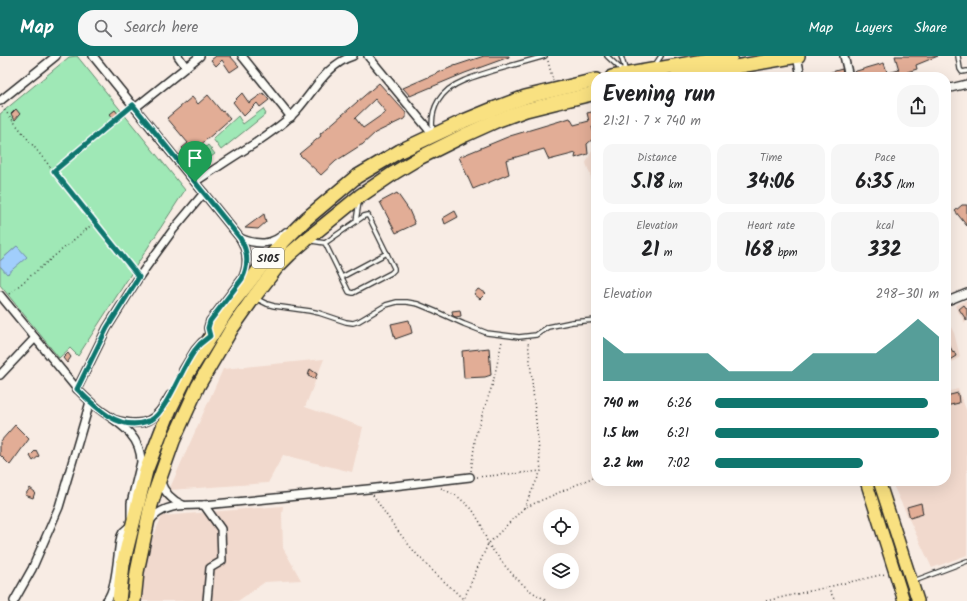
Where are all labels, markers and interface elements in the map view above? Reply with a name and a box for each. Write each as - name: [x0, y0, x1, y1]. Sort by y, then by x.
- search box: [78, 10, 358, 46]
- text: Map: [20, 13, 54, 43]
- text: Search here: [124, 16, 198, 40]
- icon: search: [92, 17, 114, 39]
- text: Map: [809, 17, 833, 39]
- text: Layers: [855, 17, 893, 39]
- text: Share: [915, 17, 947, 39]
- text: Evening run: [603, 78, 715, 113]
- button: share: [897, 85, 939, 127]
- text: 21:21 · 7 × 740 m: [603, 111, 701, 132]
- pin: [178, 141, 212, 182]
- icon: arrive: [184, 147, 206, 169]
- text: Distance: [637, 149, 677, 167]
- text: Time: [760, 149, 782, 167]
- text: Pace: [875, 149, 895, 167]
- text: 5.18: [631, 167, 664, 199]
- text: 34:06: [747, 167, 795, 199]
- text: 6:35: [855, 167, 892, 199]
- text: km: [664, 176, 683, 194]
- text: /km: [892, 176, 915, 194]
- text: Elevation: [636, 217, 678, 235]
- text: Heart rate: [747, 217, 795, 235]
- text: kcal: [876, 217, 894, 235]
- text: 21: [642, 235, 659, 267]
- text: 168: [745, 235, 773, 267]
- text: 332: [868, 235, 902, 267]
- text: m: [659, 244, 672, 262]
- text: bpm: [773, 244, 797, 262]
- road number: S105: [252, 248, 284, 268]
- text: Elevation: [603, 284, 652, 305]
- text: 298–301 m: [876, 284, 939, 305]
- text: 740 m: [603, 393, 639, 414]
- text: 6:26: [667, 393, 692, 414]
- text: 1.5 km: [603, 423, 639, 444]
- text: 6:21: [667, 423, 689, 444]
- text: 2.2 km: [603, 453, 643, 474]
- text: 7:02: [667, 453, 690, 474]
- map controls: [543, 509, 579, 589]
- button: locate: [543, 509, 579, 545]
- button: layers: [543, 553, 579, 589]

